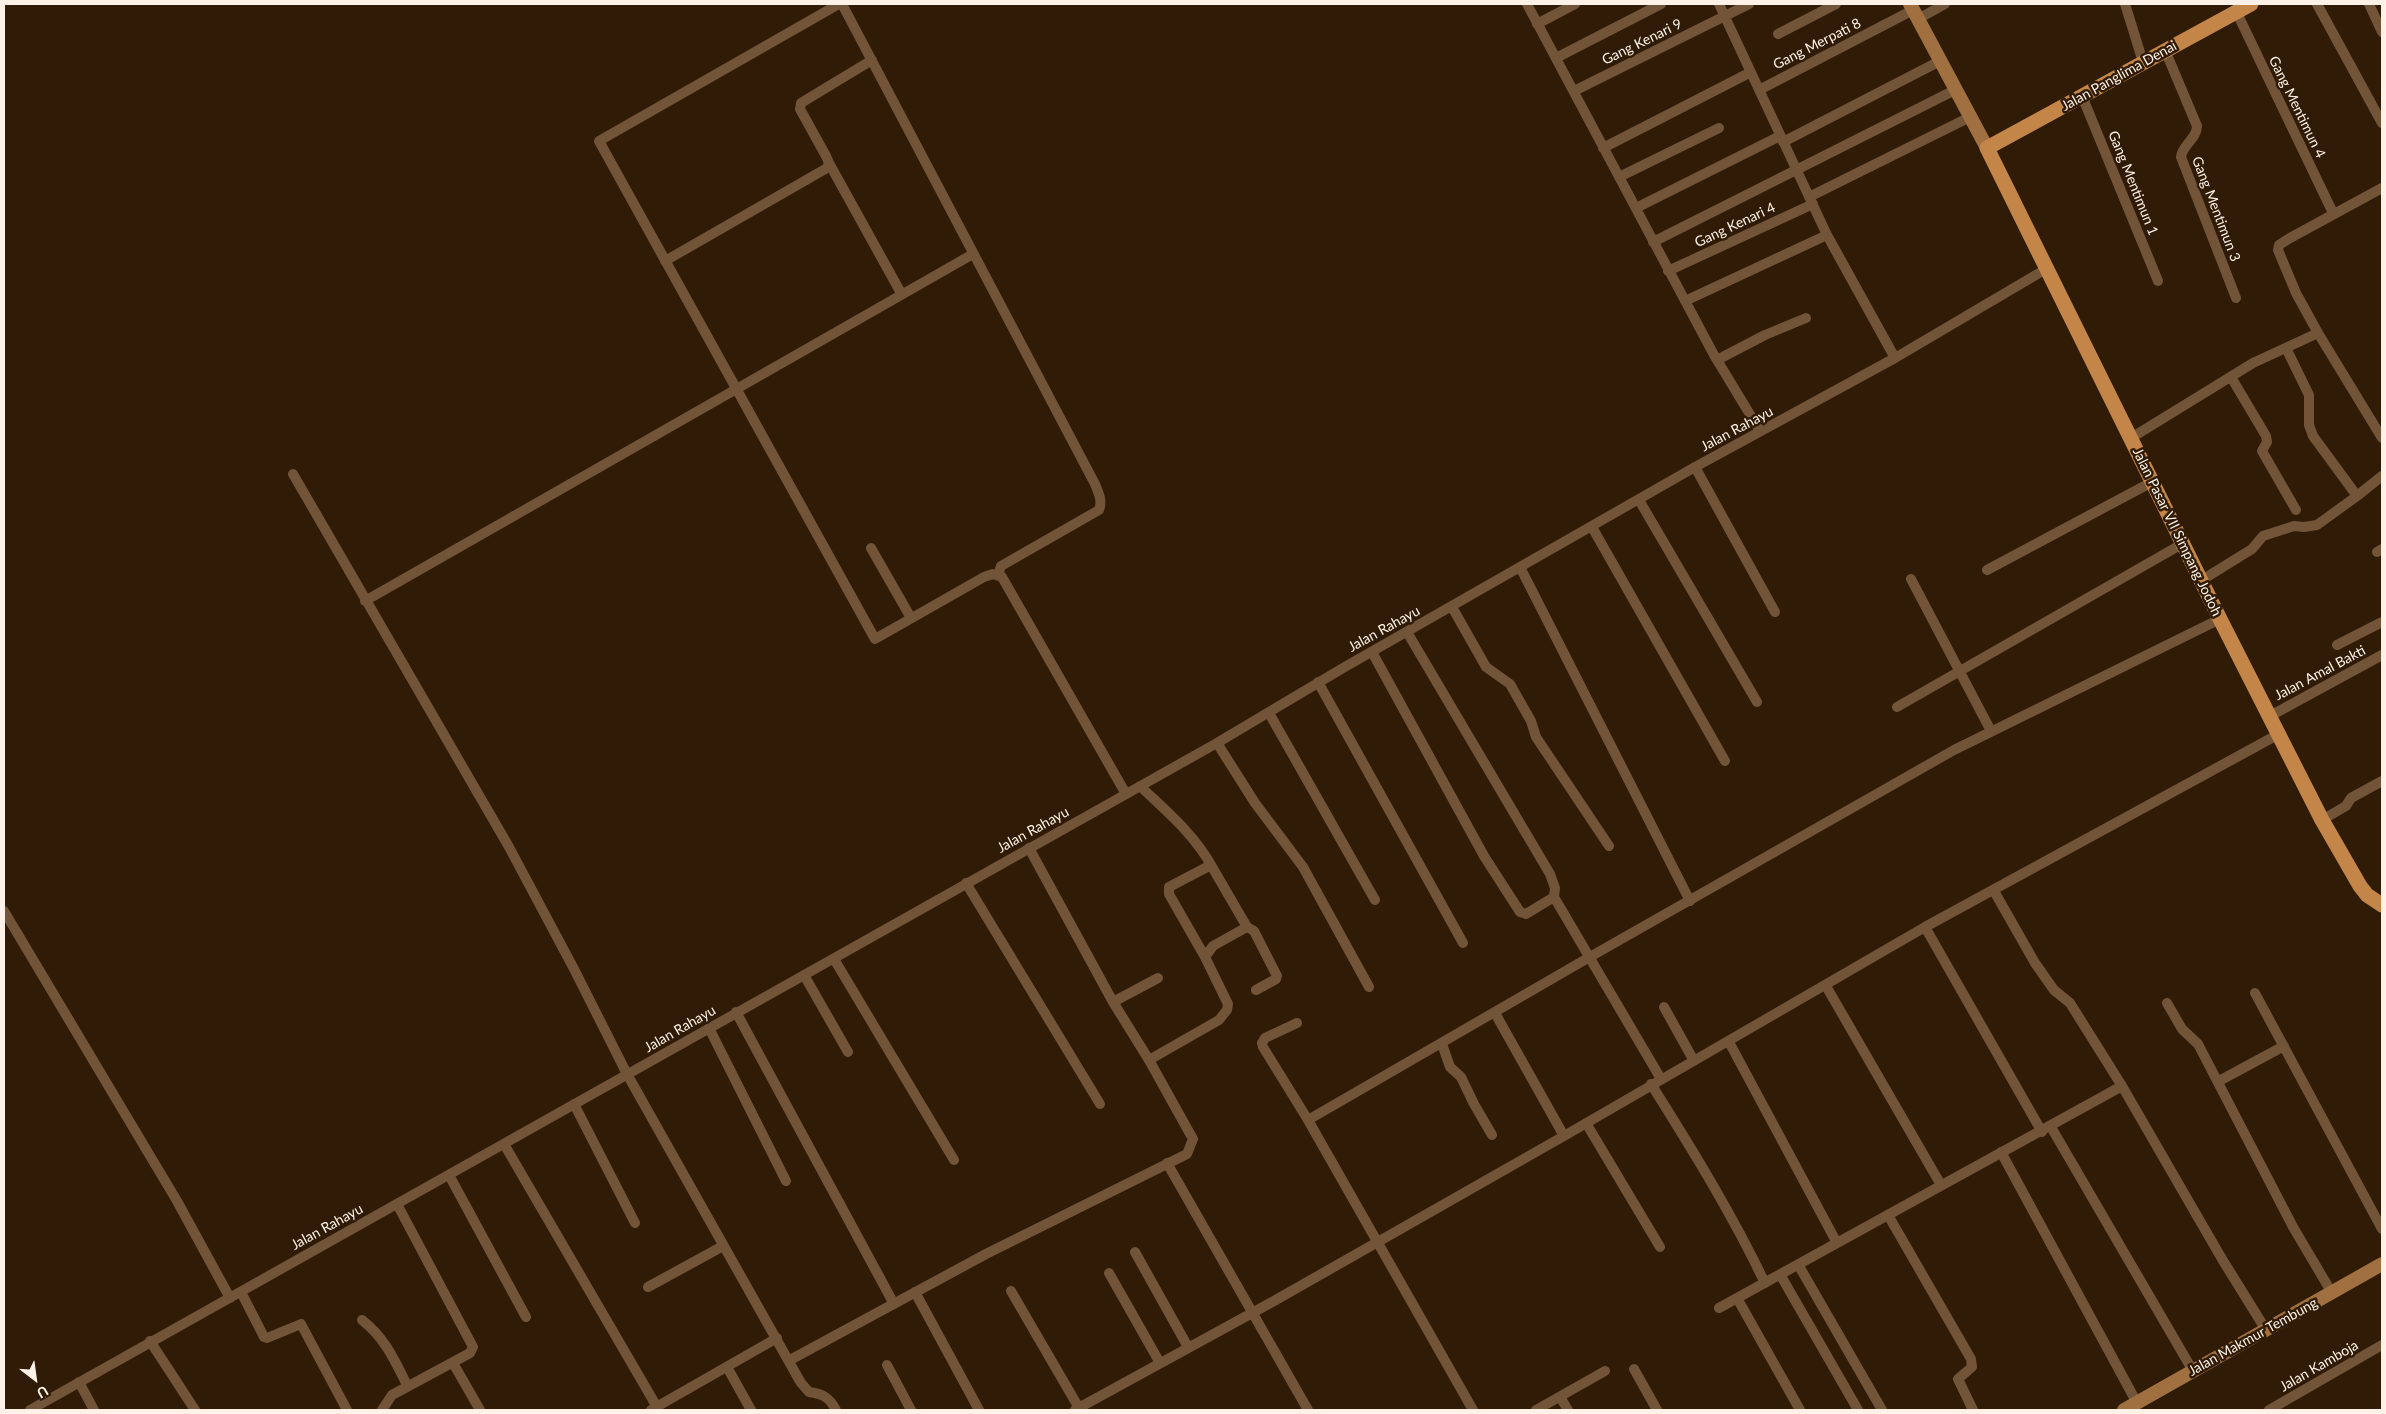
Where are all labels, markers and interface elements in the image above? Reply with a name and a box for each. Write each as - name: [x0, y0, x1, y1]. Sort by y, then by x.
- street label: Gang Kenari 9: [1599, 15, 1685, 69]
- street label: Gang Merpati 8: [1770, 15, 1864, 73]
- street label: Jalan Panglima Denai: [2058, 37, 2180, 115]
- street label: Gang Mentimun 4: [2265, 53, 2329, 161]
- street label: Gang Mentimun 1: [2104, 128, 2162, 238]
- street label: Gang Mentimun 3: [2188, 154, 2244, 264]
- street label: Gang Kenari 4: [1692, 199, 1778, 251]
- street label: Jalan Rahayu: [1698, 403, 1776, 455]
- street label: Jalan Pasar VII Simpang Jodoh: [2129, 445, 2225, 619]
- street label: Jalan Rahayu: [1345, 602, 1423, 656]
- street label: Jalan Amal Bakti: [2272, 642, 2368, 704]
- street label: Jalan Rahayu: [994, 803, 1072, 857]
- street label: Jalan Rahayu: [641, 1002, 719, 1056]
- street label: Jalan Rahayu: [288, 1200, 366, 1254]
- street label: Jalan Makmur Tembung: [2185, 1294, 2321, 1380]
- street label: Jalan Kamboja: [2277, 1337, 2361, 1395]
- north arrow: [10, 1354, 60, 1404]
- text: U: [34, 1382, 52, 1402]

